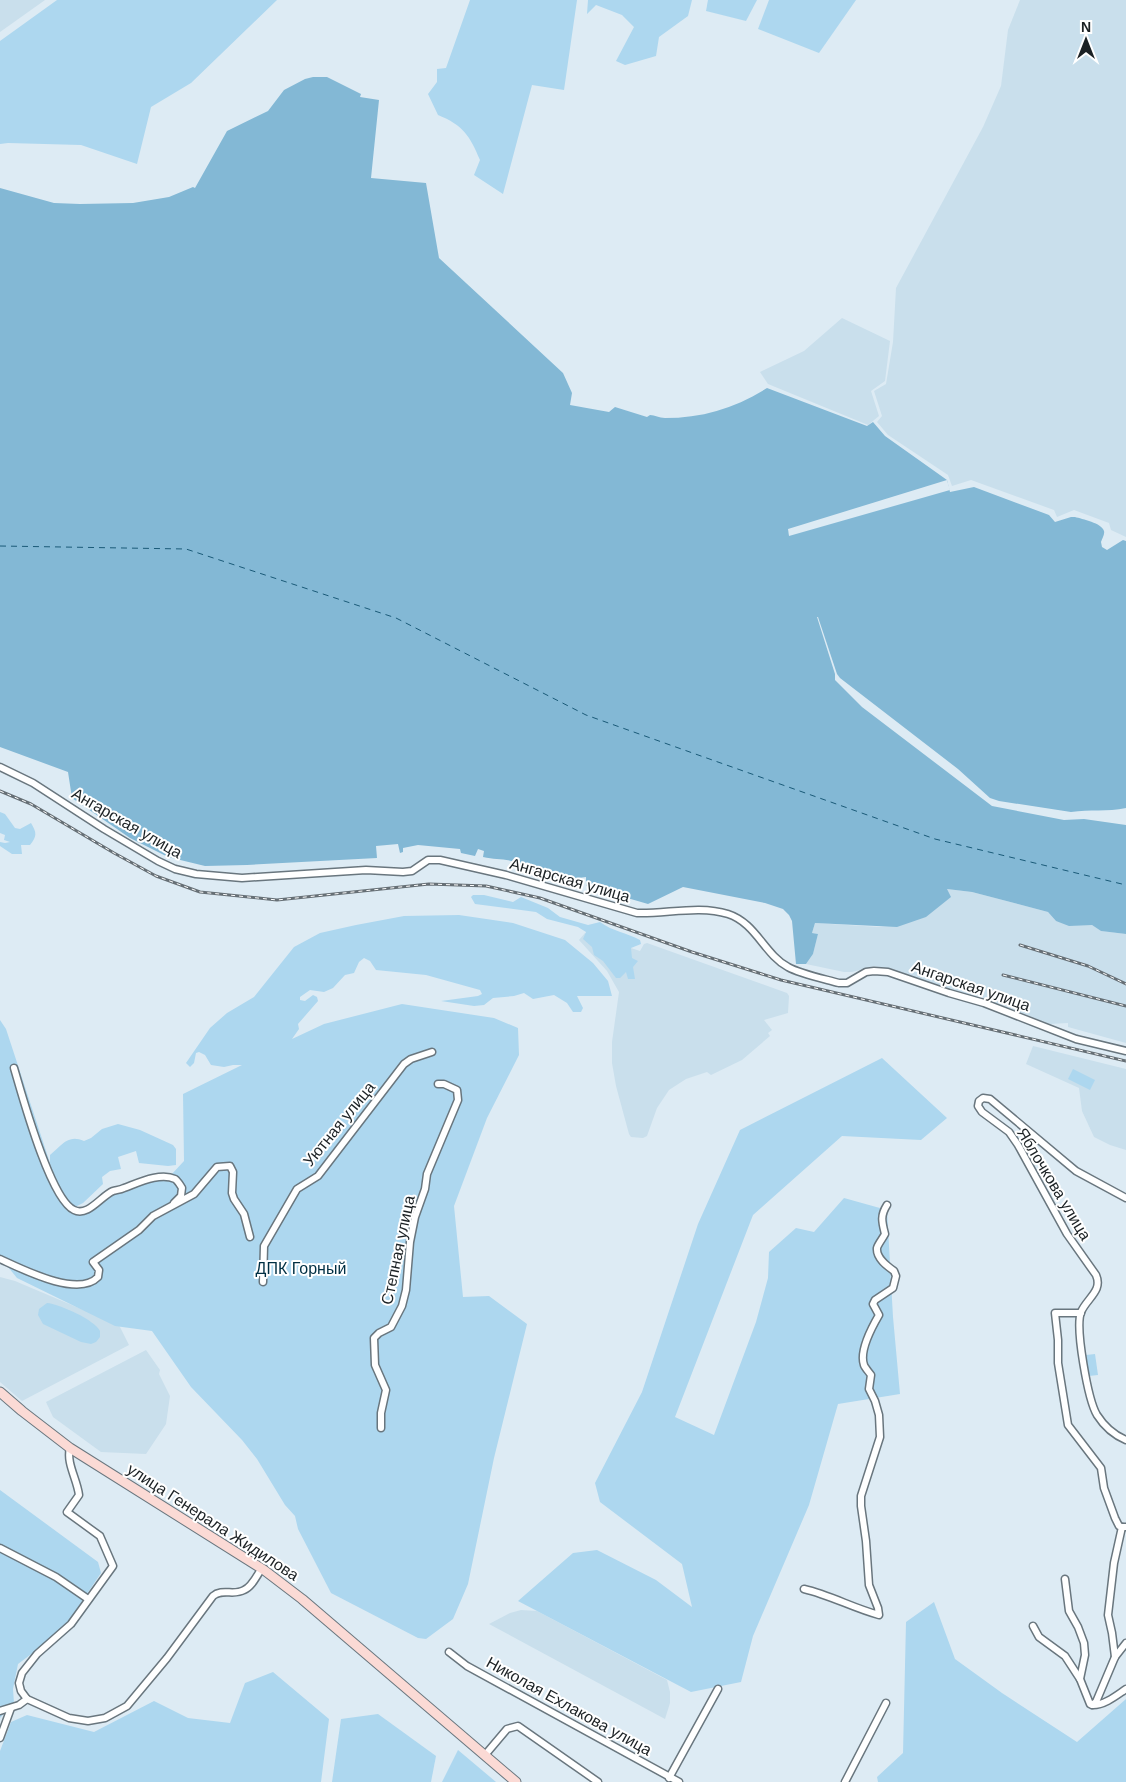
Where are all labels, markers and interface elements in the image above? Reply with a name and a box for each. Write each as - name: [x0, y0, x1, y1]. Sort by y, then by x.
- north arrow: [1061, 15, 1111, 65]
- text: N: [1081, 19, 1091, 35]
- street label: Ангарская улица: [69, 785, 185, 861]
- street label: Ангарская улица: [508, 855, 632, 905]
- street label: Ангарская улица: [910, 958, 1033, 1014]
- street label: Уютная улица: [300, 1078, 378, 1169]
- street label: Яблочкова улица: [1014, 1125, 1094, 1243]
- street label: Степная улица: [378, 1194, 418, 1306]
- park label: ДПК Горный: [256, 1260, 346, 1277]
- street label: улица Генерала Жидилова: [124, 1460, 302, 1584]
- street label: Николая Ехлакова улица: [483, 1653, 655, 1759]

